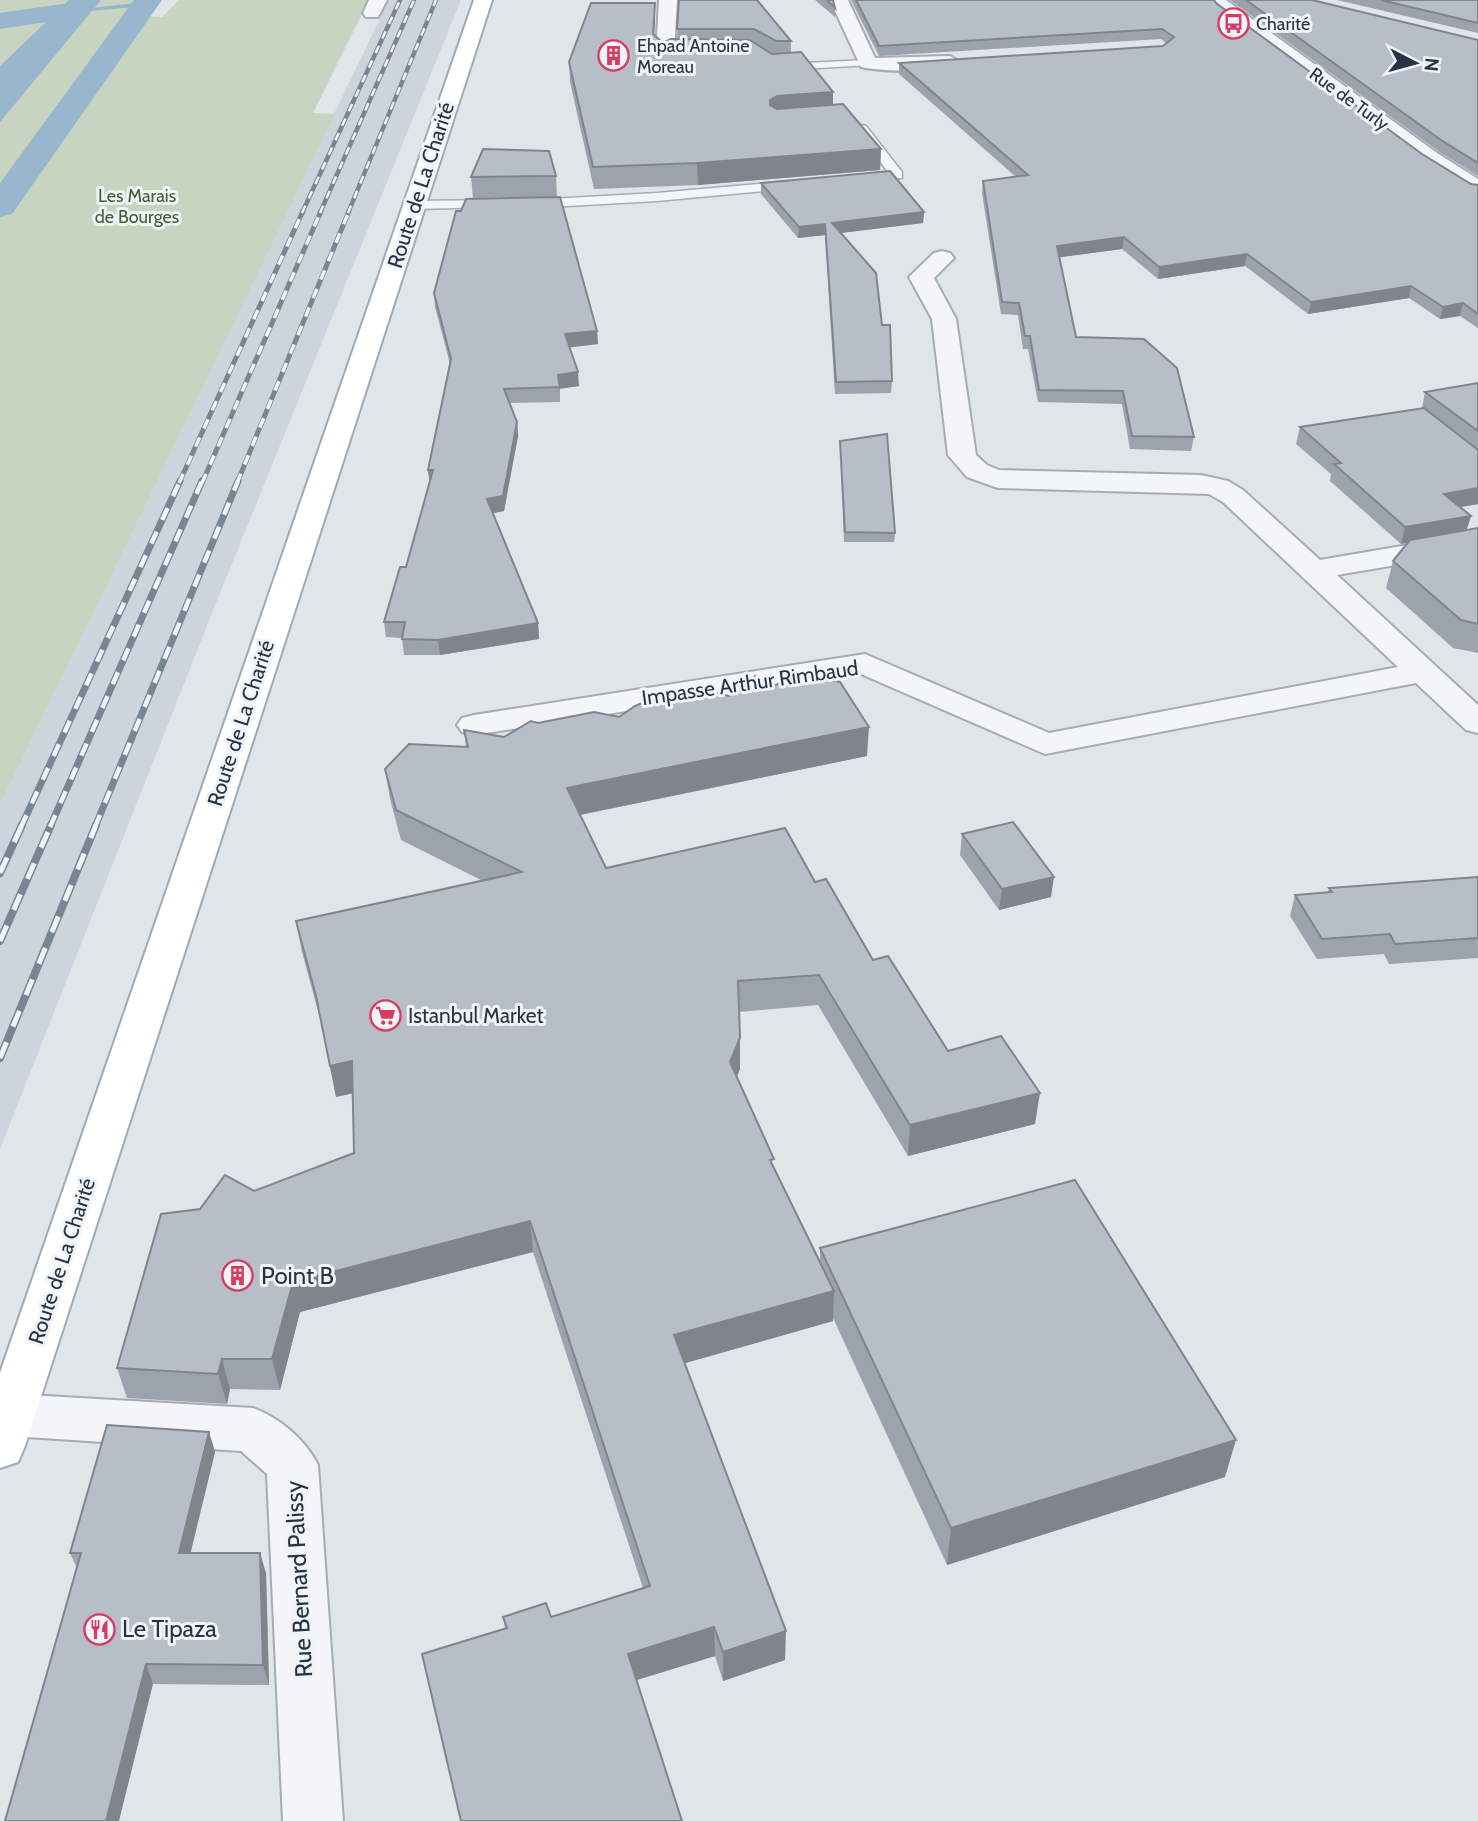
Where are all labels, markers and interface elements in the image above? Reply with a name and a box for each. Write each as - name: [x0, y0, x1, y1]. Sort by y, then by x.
- bus stop icon: Charité: [1216, 7, 1250, 41]
- place label: Charité: [1256, 13, 1310, 35]
- north arrow: [1380, 28, 1450, 98]
- place label: Ehpad Antoine Moreau: [637, 35, 749, 78]
- building icon: Ehpad Antoine Moreau: [597, 39, 631, 73]
- text: N: [1419, 57, 1444, 73]
- street label: Rue de Turly: [1305, 63, 1393, 135]
- street label: Route de La Charité: [382, 98, 459, 271]
- park label: Les Marais de Bourges: [95, 185, 179, 228]
- street label: Route de La Charité: [202, 636, 279, 809]
- street label: Impasse Arthur Rimbaud: [640, 655, 860, 710]
- supermarket icon: Istanbul Market: [368, 999, 402, 1033]
- place label: Istanbul Market: [408, 1003, 544, 1028]
- street label: Route de La Charité: [23, 1174, 100, 1347]
- building icon: Point B: [221, 1259, 255, 1293]
- place label: Point B: [261, 1261, 334, 1290]
- street label: Rue Bernard Palissy: [279, 1480, 318, 1678]
- restaurant icon: Le Tipaza: [82, 1612, 116, 1646]
- place label: Le Tipaza: [122, 1614, 217, 1643]

